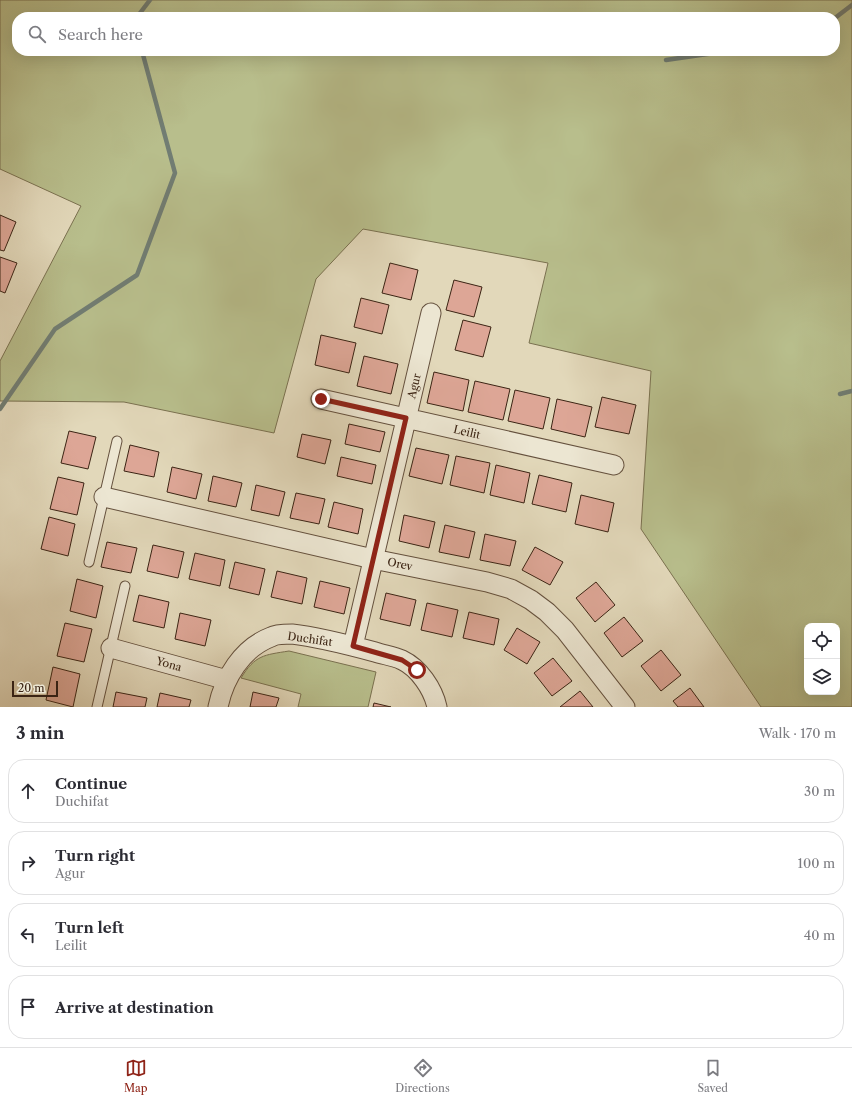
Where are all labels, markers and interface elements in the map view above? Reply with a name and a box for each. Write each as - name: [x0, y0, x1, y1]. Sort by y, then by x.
- search box: [12, 12, 840, 56]
- icon: search: [26, 23, 48, 45]
- text: Search here: [58, 25, 143, 44]
- street label: Agur: [404, 372, 424, 401]
- route end: [312, 390, 330, 408]
- street label: Leilit: [452, 422, 482, 442]
- street label: Orev: [386, 554, 415, 574]
- map controls: [804, 623, 840, 695]
- button: locate: [804, 623, 840, 659]
- street label: Duchifat: [287, 629, 334, 649]
- street label: Yona: [154, 653, 184, 674]
- button: layers: [804, 659, 840, 695]
- route start: [408, 661, 426, 679]
- scale bar: [12, 679, 58, 698]
- text: 20 m: [18, 681, 44, 695]
- text: 3 min: [16, 723, 65, 743]
- text: Walk · 170 m: [759, 725, 836, 741]
- text: Continue: [55, 774, 127, 793]
- icon: ahead: [17, 780, 39, 802]
- text: 30 m: [804, 783, 835, 799]
- text: Duchifat: [55, 793, 109, 809]
- text: Turn right: [55, 846, 135, 865]
- icon: right: [17, 852, 39, 874]
- text: 100 m: [797, 855, 835, 871]
- text: Agur: [55, 865, 85, 881]
- text: Turn left: [55, 918, 124, 937]
- icon: left: [17, 924, 39, 946]
- text: 40 m: [804, 927, 835, 943]
- text: Leilit: [55, 937, 87, 953]
- icon: arrive: [17, 996, 39, 1018]
- text: Arrive at destination: [55, 998, 214, 1017]
- tab: Map: [124, 1057, 148, 1095]
- tab: Directions: [395, 1057, 450, 1095]
- tab: Saved: [698, 1057, 728, 1095]

